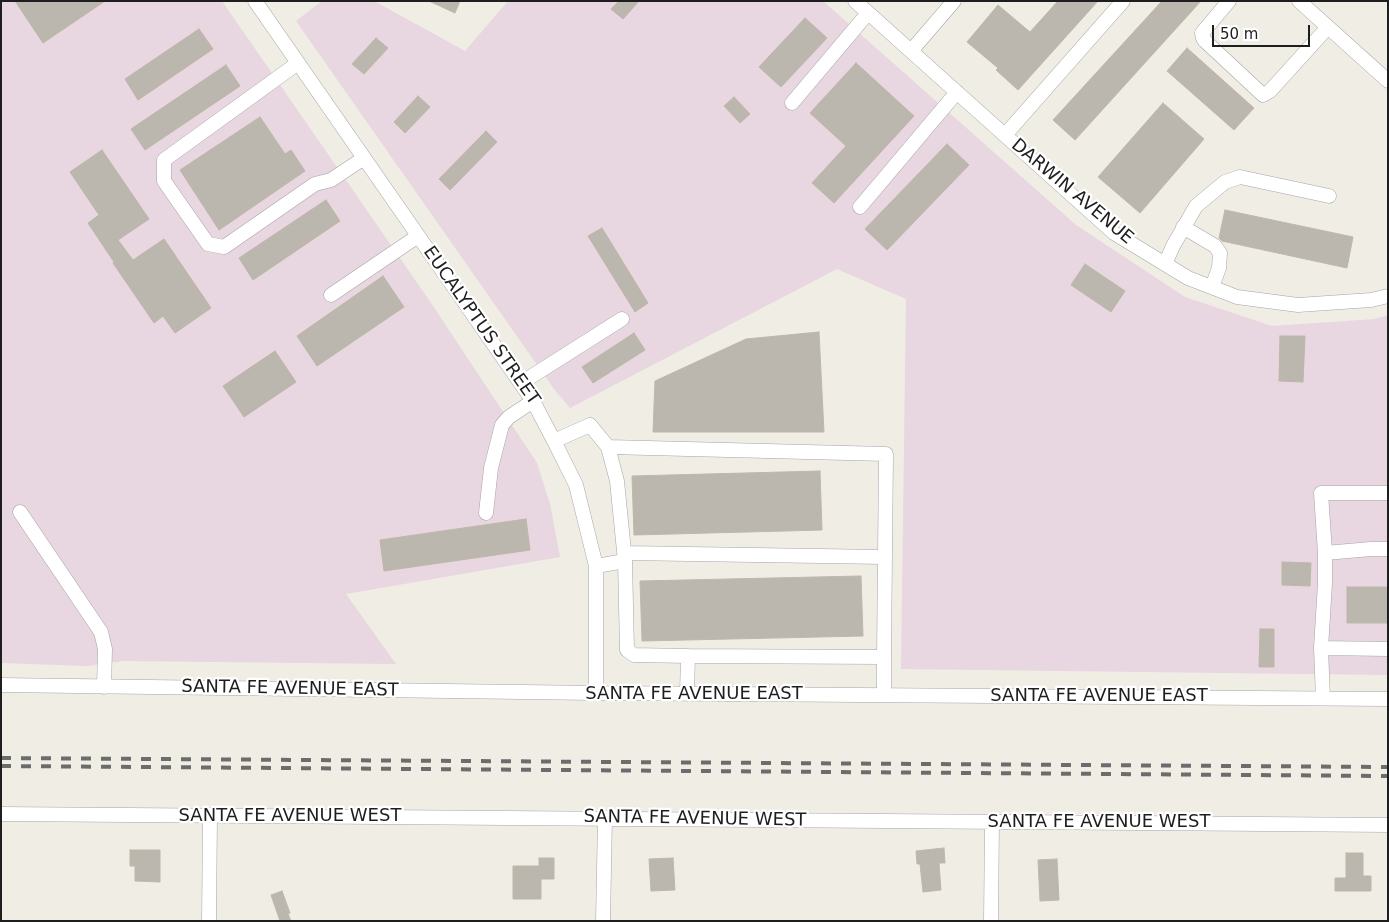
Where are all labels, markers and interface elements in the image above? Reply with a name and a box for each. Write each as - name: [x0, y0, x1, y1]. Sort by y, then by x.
- scale bar: [1214, 15, 1312, 47]
- text: 50 m: [1220, 25, 1258, 43]
- street label: DARWIN AVENUE: [1007, 135, 1137, 249]
- street label: EUCALYPTUS STREET: [418, 242, 544, 410]
- street label: SANTA FE AVENUE EAST: [181, 676, 399, 702]
- street label: SANTA FE AVENUE EAST: [585, 683, 803, 705]
- street label: SANTA FE AVENUE EAST: [990, 685, 1208, 707]
- street label: SANTA FE AVENUE WEST: [179, 805, 401, 827]
- street label: SANTA FE AVENUE WEST: [583, 806, 807, 832]
- street label: SANTA FE AVENUE WEST: [988, 811, 1210, 833]

